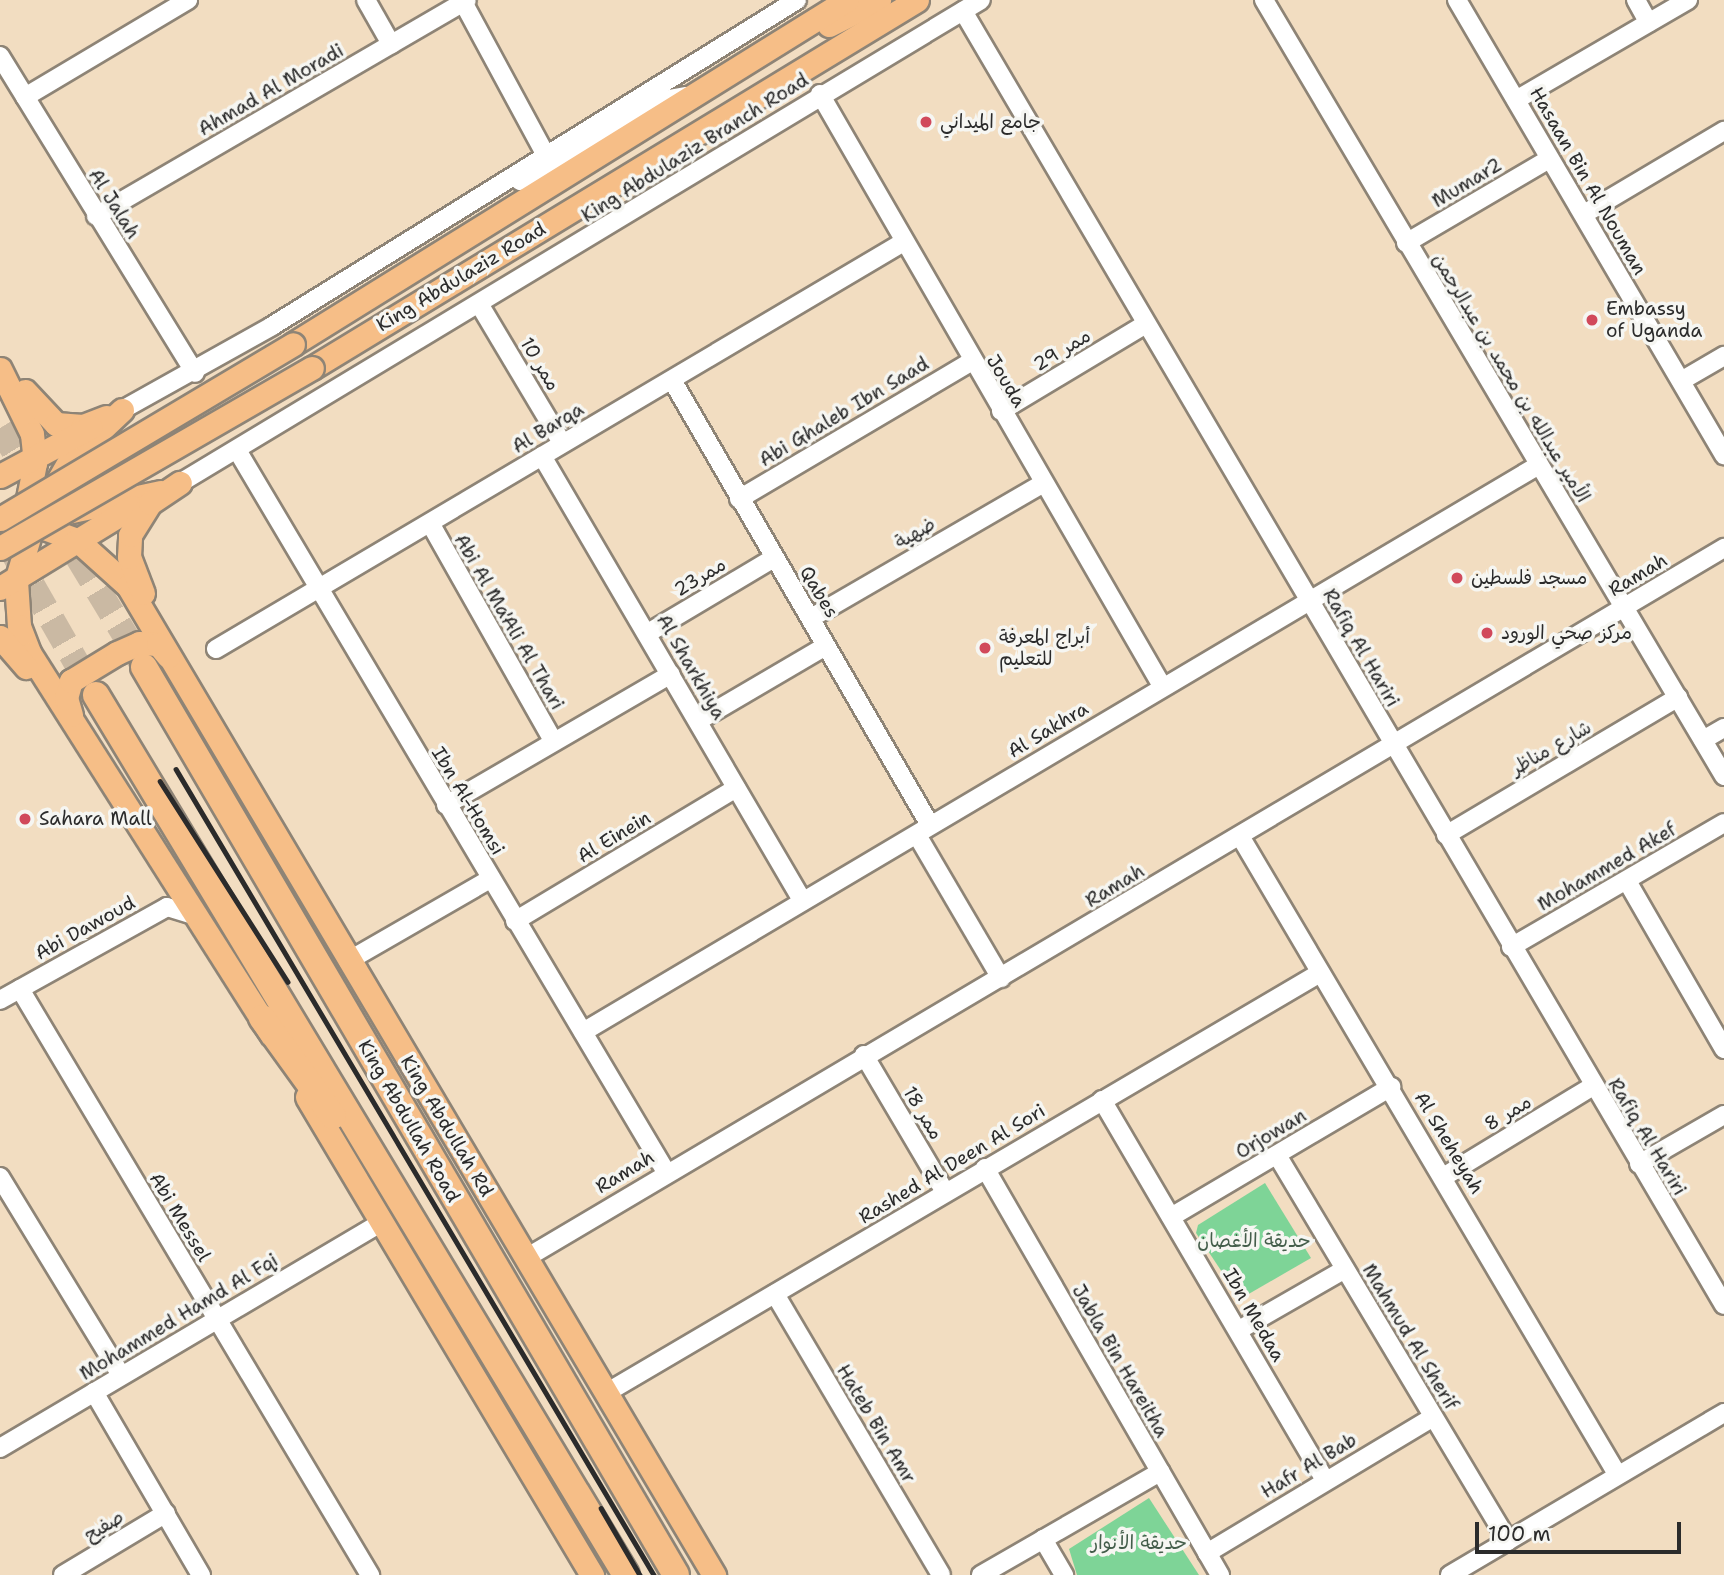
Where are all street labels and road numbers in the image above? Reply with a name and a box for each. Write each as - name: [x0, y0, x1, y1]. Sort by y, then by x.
- street label: Ahmad Al Moradi: [194, 39, 348, 141]
- street label: King Abdulaziz Branch Road: [577, 69, 813, 227]
- street label: Hasaan Bin Al Nouman: [1525, 83, 1651, 279]
- street label: Mumar2: [1428, 153, 1506, 213]
- street label: Al Jalah: [84, 165, 144, 243]
- street label: King Abdulaziz Road: [372, 217, 550, 337]
- street label: الأمير عبدالله بن محمد بن عبدالرحمن: [1427, 249, 1595, 507]
- street label: ممر 29: [1029, 324, 1095, 376]
- street label: ممر 10: [515, 333, 565, 395]
- street label: Jouda: [981, 350, 1031, 412]
- street label: Abi Ghaleb Ibn Saad: [755, 352, 933, 472]
- street label: Al Barqa: [508, 398, 588, 458]
- street label: ضهية: [891, 512, 939, 554]
- street label: Abi Al Ma'Ali Al Thari: [449, 530, 569, 714]
- street label: Ramah: [1604, 549, 1672, 601]
- street label: ممر23: [670, 553, 730, 601]
- street label: Qabes: [795, 562, 843, 622]
- street label: Rafiq Al Hariri: [1318, 585, 1404, 711]
- street label: Al Sharkhiya: [652, 610, 730, 724]
- street label: Al Sakhra: [1004, 697, 1092, 763]
- street label: شارع مناظر: [1507, 716, 1595, 780]
- street label: Ibn Al-Homsi: [427, 743, 509, 859]
- street label: Al Einein: [573, 806, 655, 868]
- street label: Mohammed Akef: [1534, 818, 1680, 916]
- street label: Ramah: [1081, 860, 1149, 912]
- street label: Abi Dawoud: [31, 891, 139, 965]
- street label: King Abdullah Road: [353, 1036, 465, 1206]
- street label: King Abdullah Rd: [396, 1051, 498, 1201]
- street label: Rafiq Al Hariri: [1603, 1074, 1691, 1200]
- street label: ممر 18: [898, 1082, 948, 1144]
- street label: Al Sheheyah: [1410, 1088, 1488, 1198]
- street label: ممر 8: [1480, 1090, 1536, 1136]
- street label: Rashed Al Deen Al Sori: [855, 1099, 1049, 1229]
- street label: Orjowan: [1232, 1104, 1310, 1164]
- street label: Ramah: [591, 1146, 659, 1198]
- street label: Abi Messel: [145, 1168, 215, 1266]
- street label: Mohammed Hamd Al Fqi: [76, 1249, 282, 1385]
- street label: Mahmud Al Sherif: [1357, 1260, 1463, 1414]
- street label: Ibn Medaa: [1218, 1264, 1290, 1366]
- street label: Jabla Bin Hareitha: [1067, 1280, 1173, 1442]
- street label: Hateb Bin Amr: [832, 1360, 920, 1488]
- street label: Hafr Al Bab: [1257, 1429, 1361, 1503]
- street label: صفيح: [80, 1505, 128, 1547]

